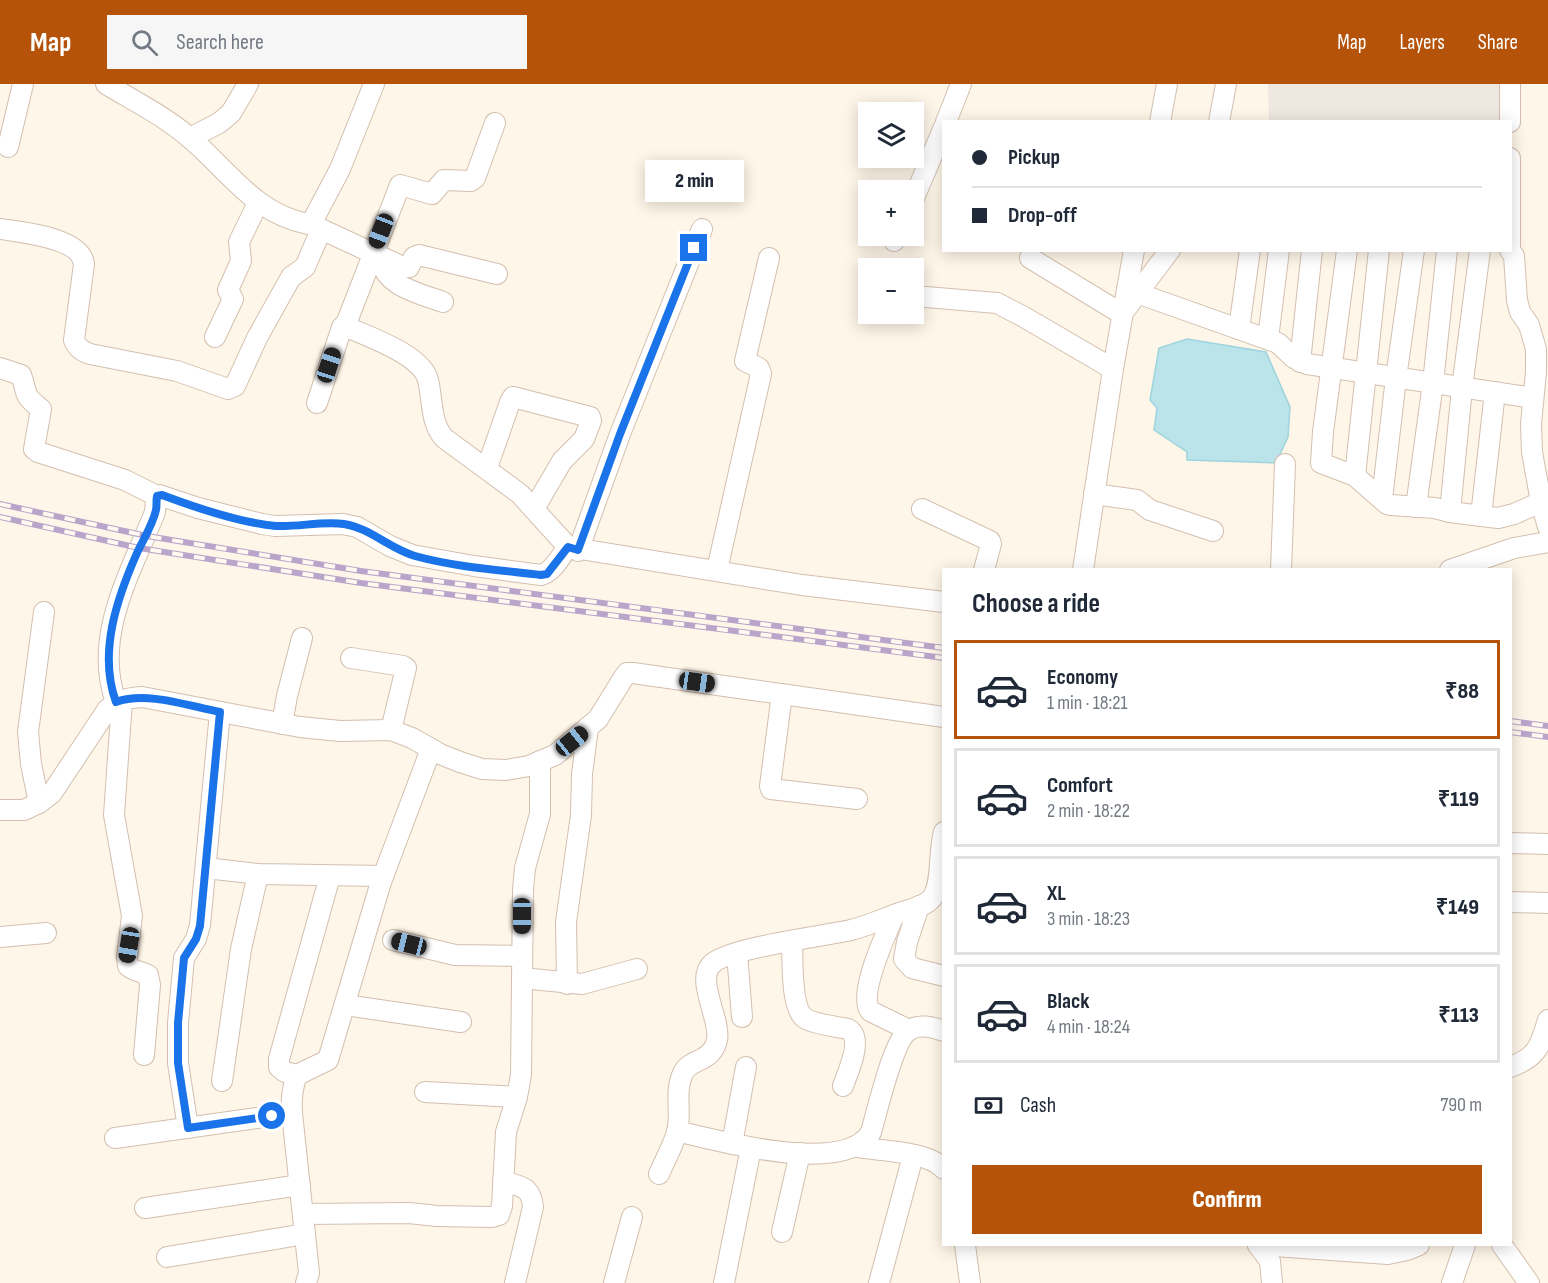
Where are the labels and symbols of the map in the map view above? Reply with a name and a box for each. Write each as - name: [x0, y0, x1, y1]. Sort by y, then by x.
- callout: 2 min: [644, 161, 744, 203]
- car: [366, 211, 396, 251]
- route end: [680, 234, 707, 261]
- car: [315, 345, 343, 385]
- car: [678, 671, 716, 693]
- car: [552, 723, 592, 759]
- car: [513, 898, 531, 934]
- car: [117, 926, 141, 964]
- car: [389, 931, 429, 957]
- route start: [258, 1102, 285, 1129]

